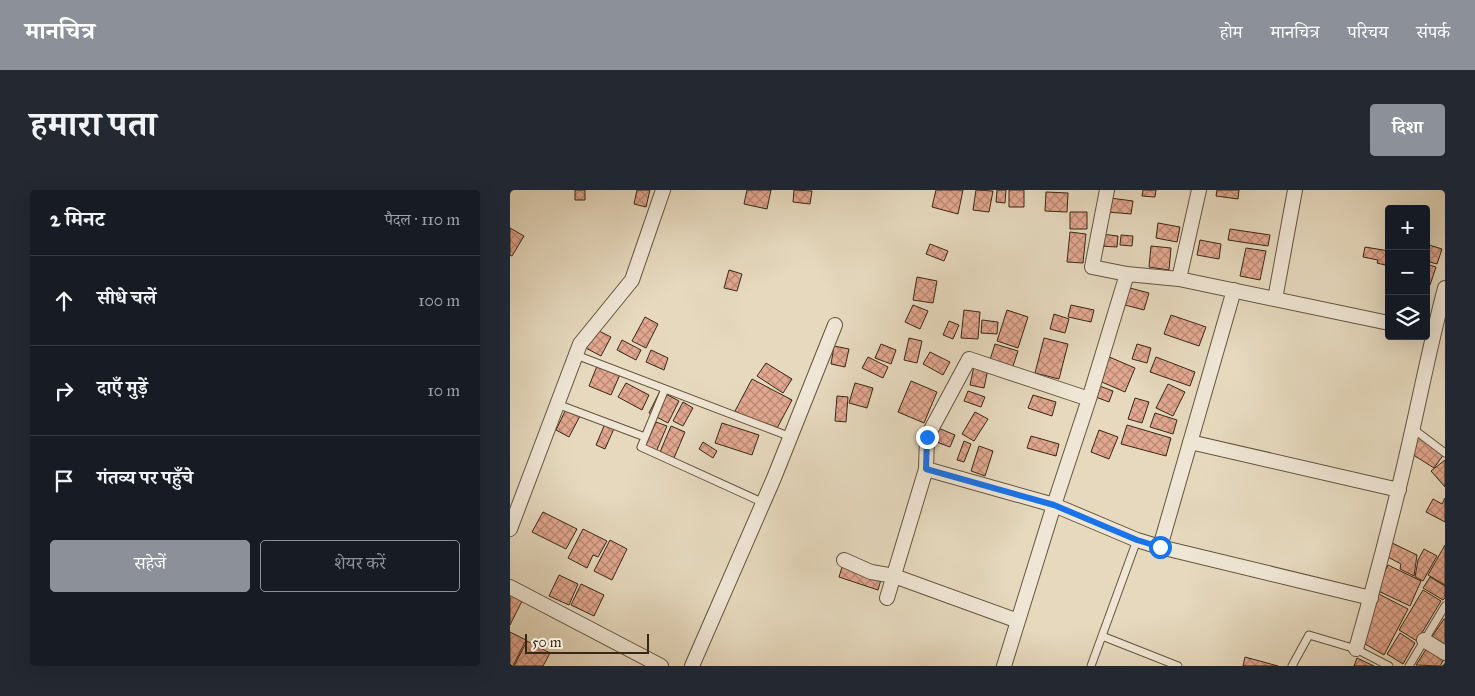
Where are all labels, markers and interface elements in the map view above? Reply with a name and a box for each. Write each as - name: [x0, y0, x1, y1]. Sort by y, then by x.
- text: मानचित्र: [25, 16, 95, 46]
- text: होम: [1220, 21, 1243, 43]
- text: मानचित्र: [1271, 21, 1319, 43]
- text: परिचय: [1347, 21, 1388, 43]
- text: संपर्क: [1416, 21, 1450, 43]
- text: हमारा पता: [30, 103, 157, 146]
- button: दिशा: [1370, 104, 1445, 156]
- map controls: [1385, 205, 1430, 340]
- button: +: [1385, 205, 1430, 250]
- text: 2 मिनट: [50, 206, 105, 232]
- text: पैदल · 110 m: [385, 210, 460, 229]
- button: −: [1385, 250, 1430, 295]
- text: सीधे चलें: [97, 286, 156, 309]
- icon: ahead: [50, 287, 78, 315]
- text: 100 m: [418, 291, 460, 310]
- button: layers: [1385, 295, 1430, 340]
- text: दाएँ मुड़ें: [97, 376, 148, 399]
- icon: right: [50, 377, 78, 405]
- text: 10 m: [428, 381, 460, 400]
- route end: [916, 426, 939, 449]
- text: गंतव्य पर पहुँचे: [97, 466, 193, 489]
- icon: arrive: [50, 467, 78, 495]
- route start: [1149, 536, 1172, 559]
- button: सहेजें: [50, 540, 250, 592]
- button: शेयर करें: [260, 540, 460, 592]
- scale bar: [525, 631, 649, 654]
- text: 50 m: [532, 634, 561, 651]

